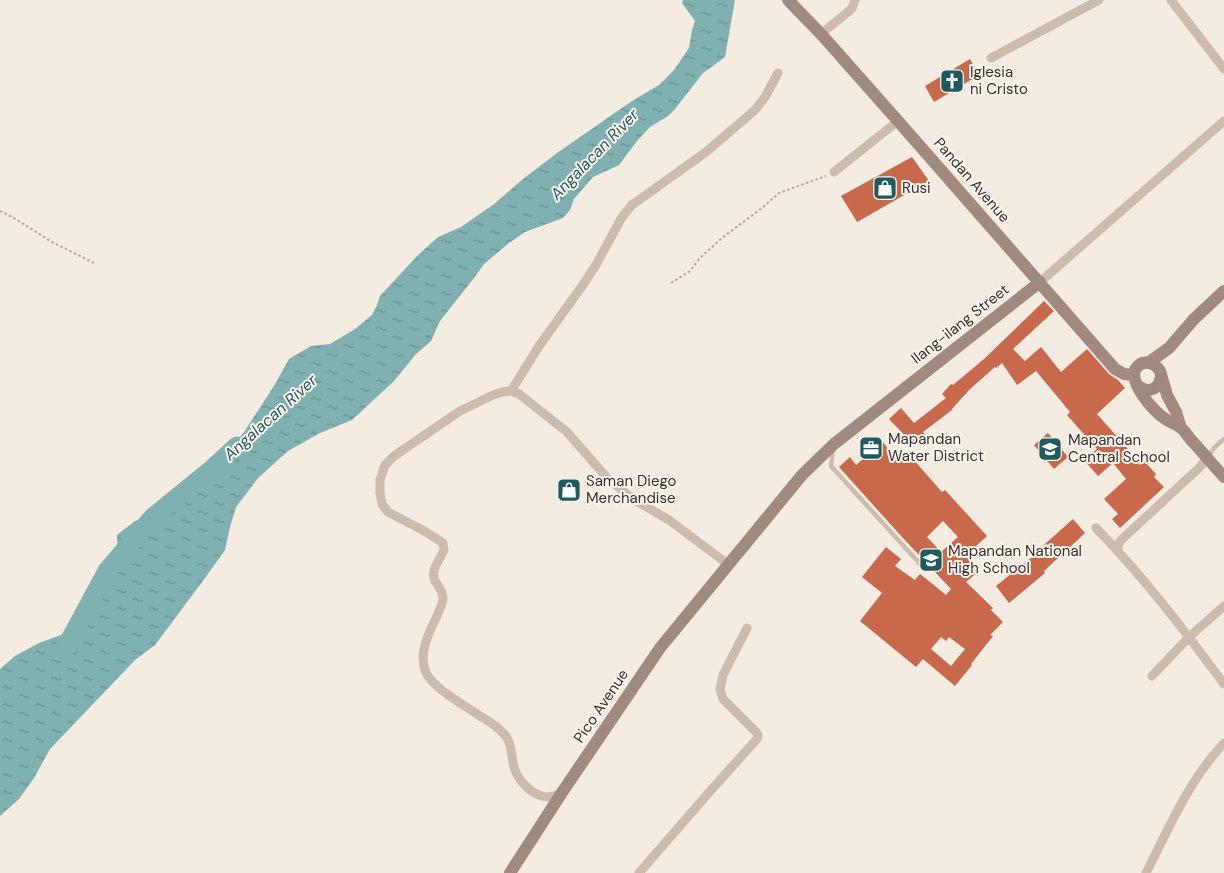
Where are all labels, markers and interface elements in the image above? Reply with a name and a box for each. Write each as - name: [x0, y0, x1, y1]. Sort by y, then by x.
- place label: Iglesia ni Cristo: [970, 62, 1028, 99]
- church icon: Iglesia ni Cristo: [939, 68, 965, 94]
- water label: Angalacan River: [545, 104, 644, 205]
- street label: Pandan Avenue: [930, 133, 1014, 227]
- shop icon: Rusi: [872, 175, 898, 201]
- place label: Rusi: [902, 178, 931, 198]
- street label: Ilang-ilang Street: [907, 280, 1013, 368]
- water label: Angalacan River: [219, 369, 322, 465]
- place label: Mapandan Water District: [888, 429, 984, 466]
- place label: Mapandan Central School: [1068, 430, 1170, 467]
- office icon: Mapandan Water District: [858, 435, 884, 461]
- school or university icon: Mapandan Central School: [1037, 436, 1063, 462]
- place label: Saman Diego Merchandise: [586, 471, 676, 508]
- shop icon: Saman Diego Merchandise: [556, 477, 582, 503]
- place label: Mapandan National High School: [948, 541, 1082, 578]
- school or university icon: Mapandan National High School: [918, 547, 944, 573]
- street label: Pico Avenue: [569, 665, 633, 747]

